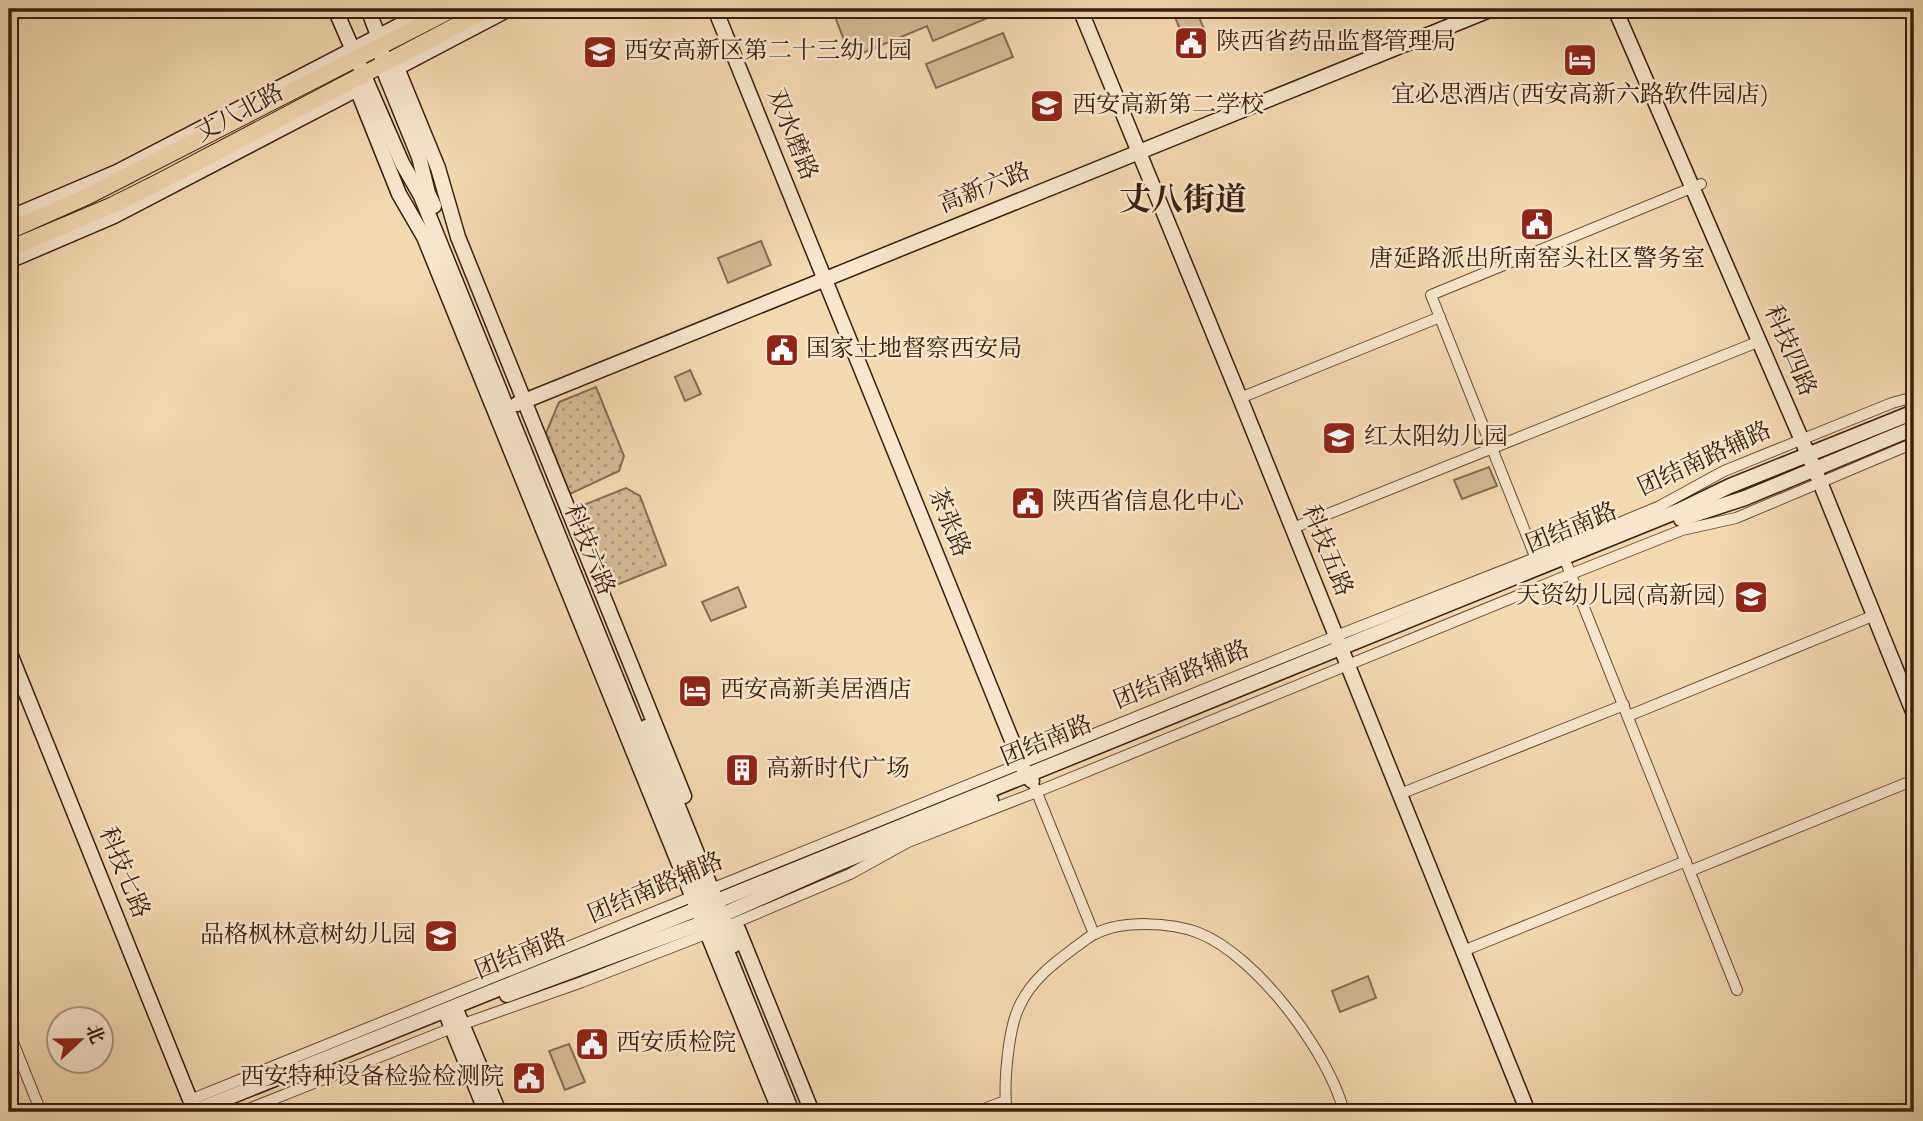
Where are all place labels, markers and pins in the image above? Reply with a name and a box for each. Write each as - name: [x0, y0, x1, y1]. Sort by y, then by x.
- public building icon: 陕西省药品监督管理局: [1172, 24, 1210, 62]
- place label: 陕西省药品监督管理局: [1216, 28, 1456, 55]
- school or university icon: 西安高新区第二十三幼儿园: [581, 33, 619, 71]
- place label: 西安高新区第二十三幼儿园: [624, 37, 912, 64]
- hotel icon: 宜必思酒店(西安高新六路软件园店): [1561, 41, 1599, 79]
- place label: 宜必思酒店(西安高新六路软件园店): [1391, 81, 1769, 108]
- school or university icon: 西安高新第二学校: [1028, 87, 1066, 125]
- place label: 西安高新第二学校: [1072, 91, 1264, 118]
- public building icon: 唐延路派出所南窑头社区警务室: [1518, 205, 1556, 243]
- place label: 唐延路派出所南窑头社区警务室: [1369, 245, 1705, 272]
- public building icon: 国家土地督察西安局: [763, 331, 801, 369]
- place label: 国家土地督察西安局: [806, 335, 1022, 362]
- school or university icon: 红太阳幼儿园: [1320, 419, 1358, 457]
- place label: 红太阳幼儿园: [1364, 423, 1508, 450]
- public building icon: 陕西省信息化中心: [1009, 484, 1047, 522]
- place label: 陕西省信息化中心: [1052, 488, 1244, 515]
- school or university icon: 天资幼儿园(高新园): [1732, 578, 1770, 616]
- place label: 天资幼儿园(高新园): [1516, 582, 1726, 609]
- hotel icon: 西安高新美居酒店: [676, 672, 714, 710]
- place label: 西安高新美居酒店: [720, 676, 912, 703]
- building icon: 高新时代广场: [723, 751, 761, 789]
- place label: 高新时代广场: [766, 755, 910, 782]
- school or university icon: 品格枫林意树幼儿园: [422, 917, 460, 955]
- place label: 品格枫林意树幼儿园: [200, 921, 416, 948]
- public building icon: 西安质检院: [573, 1025, 611, 1063]
- place label: 西安质检院: [616, 1029, 736, 1056]
- public building icon: 西安特种设备检验检测院: [510, 1059, 548, 1097]
- place label: 西安特种设备检验检测院: [240, 1063, 504, 1090]

